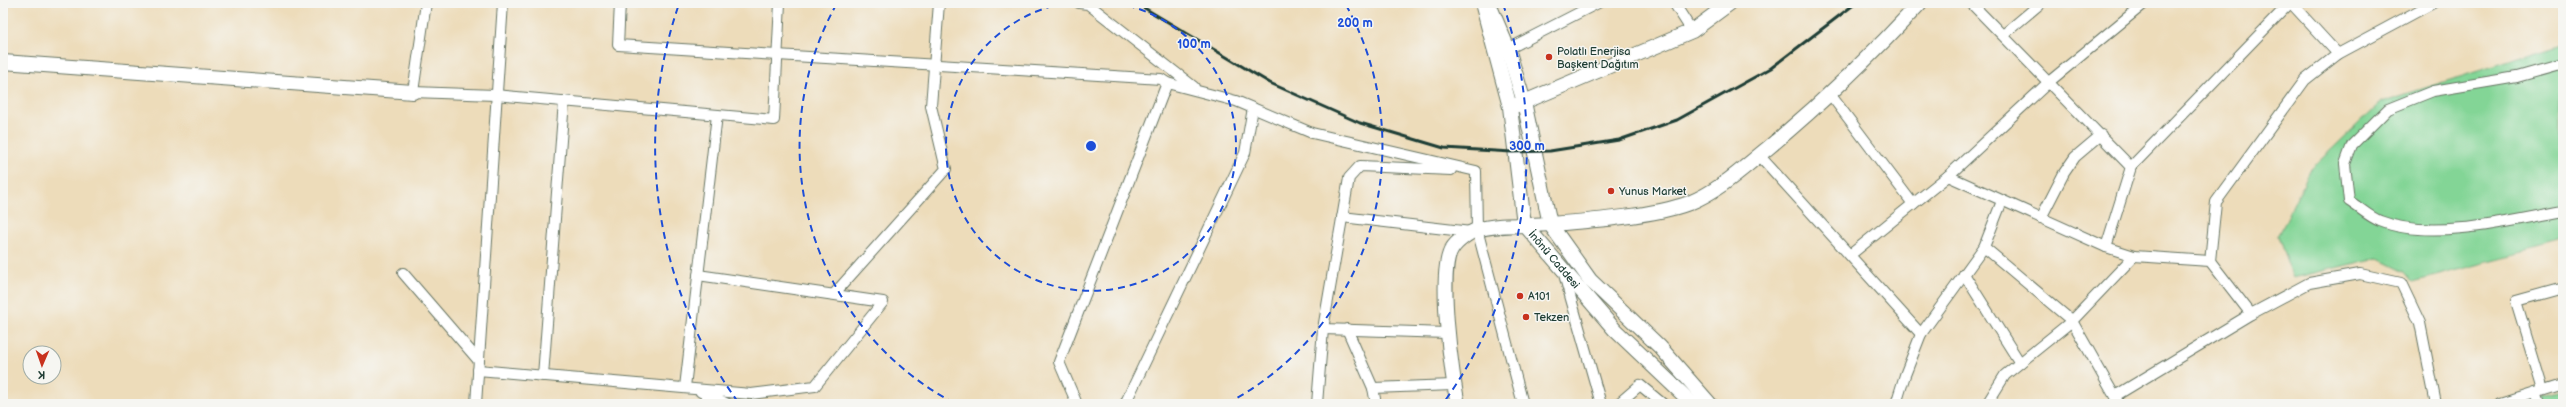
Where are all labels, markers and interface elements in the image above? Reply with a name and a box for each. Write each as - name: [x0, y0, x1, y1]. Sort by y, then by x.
- text: 200 m: [1337, 16, 1373, 31]
- text: 100 m: [1177, 37, 1211, 52]
- place label: Polatlı Enerjisa Başkent Dağıtım: [1557, 45, 1639, 71]
- marker: Polatlı Enerjisa Başkent Dağıtım: [1544, 52, 1554, 62]
- centre of rings: [1084, 139, 1098, 153]
- text: 300 m: [1509, 139, 1545, 154]
- place label: Yunus Market: [1618, 185, 1687, 198]
- marker: Yunus Market: [1606, 186, 1616, 196]
- street label: İnönü Caddesi: [1525, 228, 1582, 291]
- place label: A101: [1528, 290, 1550, 303]
- marker: A101: [1515, 291, 1525, 301]
- place label: Tekzen: [1534, 311, 1569, 324]
- marker: Tekzen: [1521, 312, 1531, 322]
- north arrow: [22, 345, 62, 385]
- text: K: [37, 368, 46, 381]

